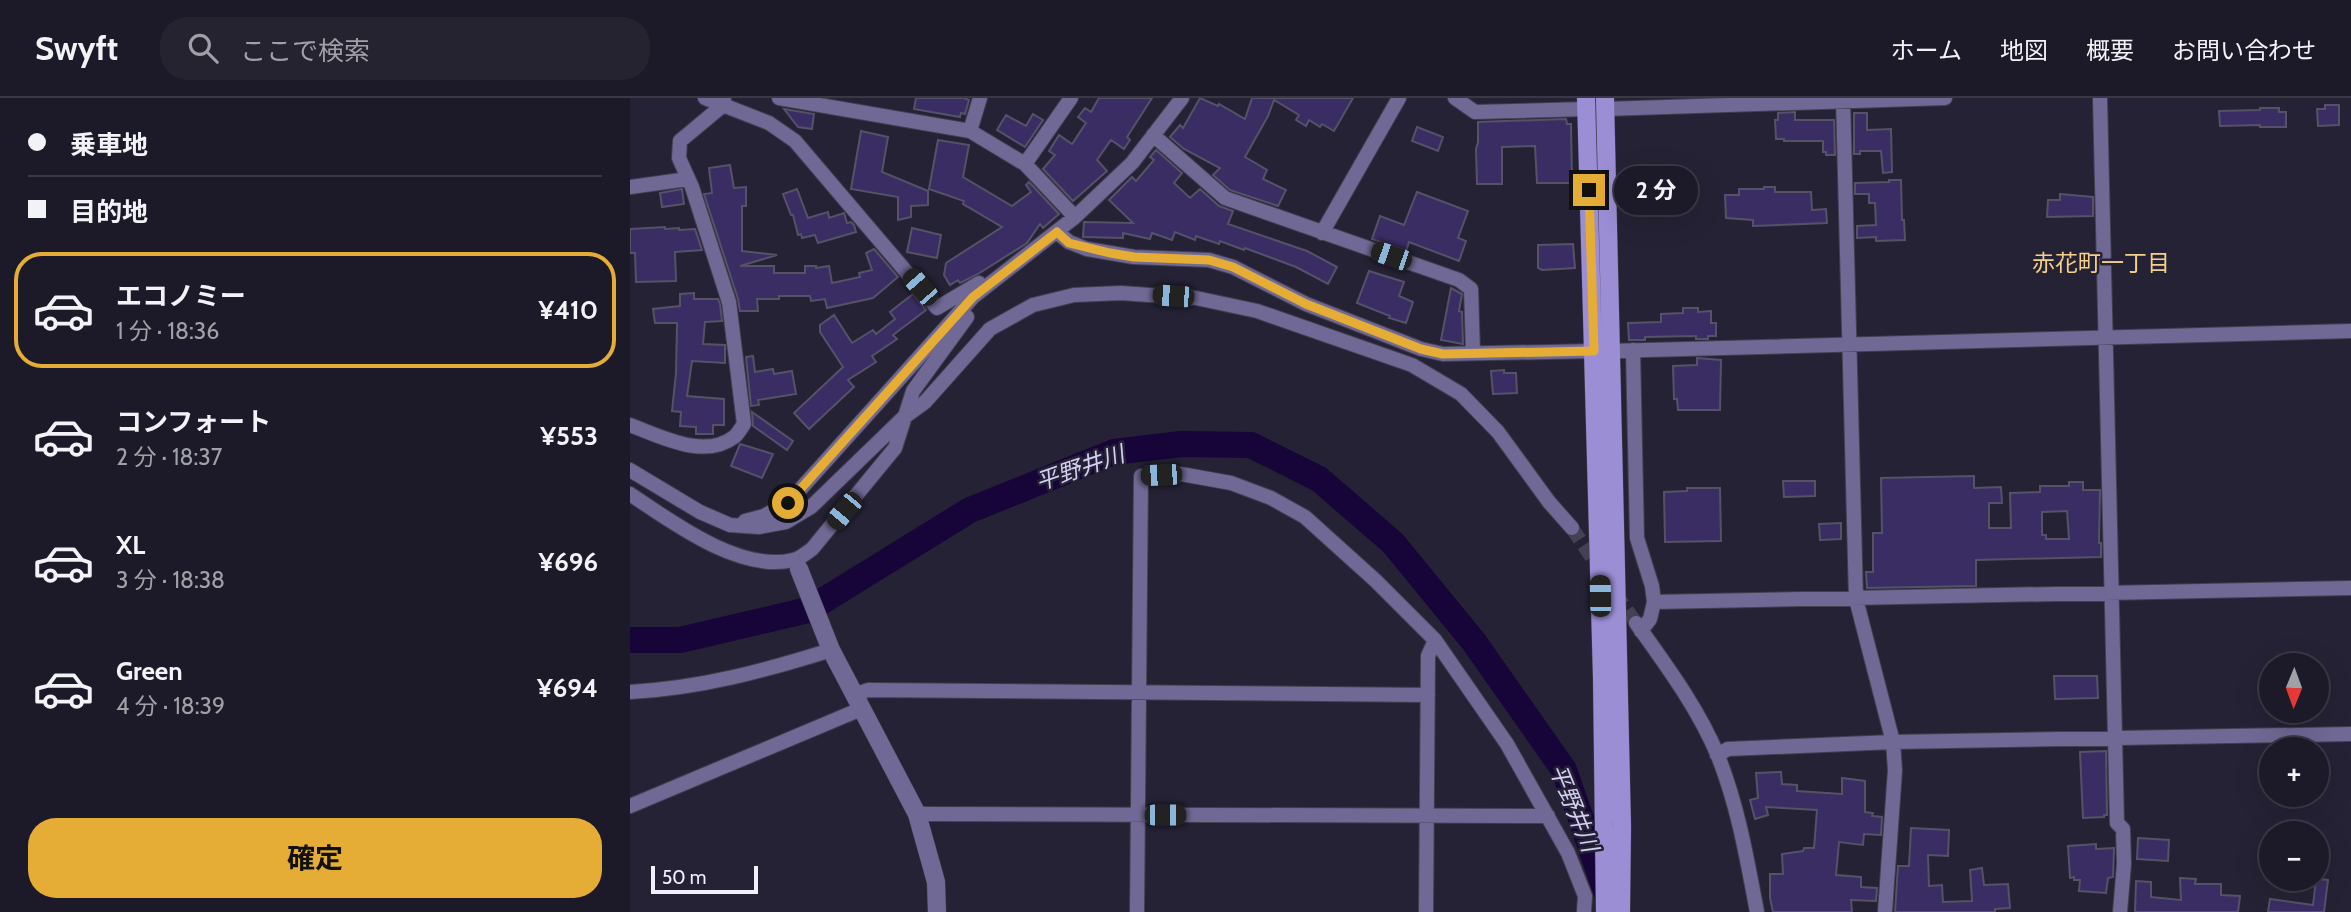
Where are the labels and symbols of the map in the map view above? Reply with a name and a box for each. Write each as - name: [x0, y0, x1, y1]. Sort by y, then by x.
- callout: 2 分: [1614, 166, 1698, 214]
- route end: [1573, 174, 1605, 206]
- car: [1368, 239, 1415, 273]
- district label: 赤花町一丁目: [2032, 249, 2170, 277]
- car: [899, 264, 942, 310]
- car: [1152, 284, 1195, 308]
- water label: 平野井川: [1032, 439, 1131, 496]
- car: [1140, 464, 1183, 486]
- route start: [772, 487, 804, 519]
- car: [823, 488, 866, 534]
- car: [1590, 575, 1611, 617]
- north arrow: [2259, 653, 2329, 723]
- water label: 平野井川: [1544, 760, 1605, 859]
- car: [1145, 805, 1187, 826]
- scale bar: [651, 863, 758, 895]

